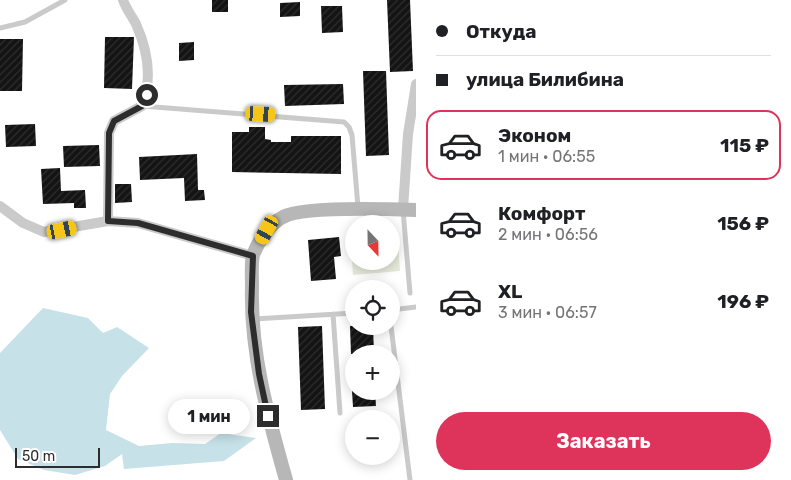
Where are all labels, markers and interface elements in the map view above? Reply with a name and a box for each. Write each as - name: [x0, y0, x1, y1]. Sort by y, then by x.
- text: Откуда: [466, 20, 536, 43]
- text: улица Билибина: [466, 68, 624, 91]
- route start: [136, 84, 158, 106]
- car: [245, 106, 276, 122]
- icon: car: [438, 123, 483, 168]
- text: Эконом: [498, 124, 571, 147]
- text: 115 ₽: [720, 134, 769, 157]
- text: 1 мин · 06:55: [498, 147, 595, 166]
- icon: car: [438, 201, 483, 246]
- text: Комфорт: [498, 202, 585, 225]
- text: 156 ₽: [717, 212, 769, 235]
- car: [253, 213, 280, 247]
- north arrow: [345, 215, 400, 270]
- map controls: [345, 215, 400, 465]
- car: [45, 220, 78, 240]
- text: 2 мин · 06:56: [498, 225, 598, 244]
- icon: car: [438, 279, 483, 324]
- button: locate: [345, 280, 400, 335]
- text: XL: [498, 280, 522, 303]
- text: 196 ₽: [717, 290, 769, 313]
- text: 3 мин · 06:57: [498, 303, 597, 322]
- button: +: [345, 345, 400, 400]
- callout: 1 мин: [168, 398, 250, 434]
- route end: [257, 405, 279, 427]
- text: 1 мин: [187, 407, 231, 426]
- button: −: [345, 410, 400, 465]
- button: Заказать: [436, 412, 771, 470]
- scale bar: [15, 445, 100, 468]
- text: 50 m: [22, 448, 55, 465]

